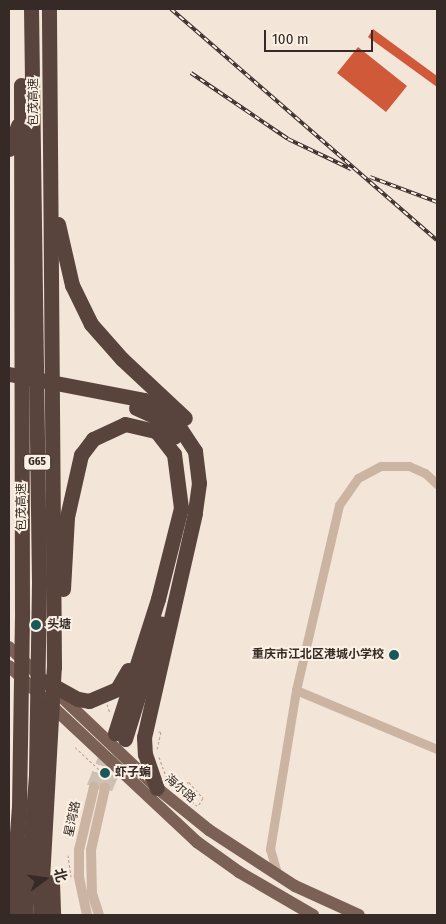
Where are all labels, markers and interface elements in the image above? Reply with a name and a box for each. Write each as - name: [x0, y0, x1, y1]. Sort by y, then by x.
- scale bar: [266, 20, 375, 52]
- text: 100 m: [272, 30, 309, 48]
- street label: 包茂高速: [27, 78, 41, 126]
- road number: G65: [22, 454, 52, 471]
- street label: 包茂高速: [15, 483, 29, 531]
- marker: 头塘: [29, 618, 43, 632]
- place label: 头塘: [47, 618, 71, 632]
- place label: 重庆市江北区港城小学校: [252, 648, 384, 662]
- marker: 重庆市江北区港城小学校: [388, 649, 400, 661]
- place label: 虾子蝙: [115, 766, 151, 780]
- marker: 虾子蝙: [99, 767, 111, 779]
- street label: 海尔路: [162, 772, 198, 806]
- street label: 星湾路: [62, 800, 84, 838]
- north arrow: [20, 854, 70, 904]
- text: 北: [50, 866, 70, 884]

